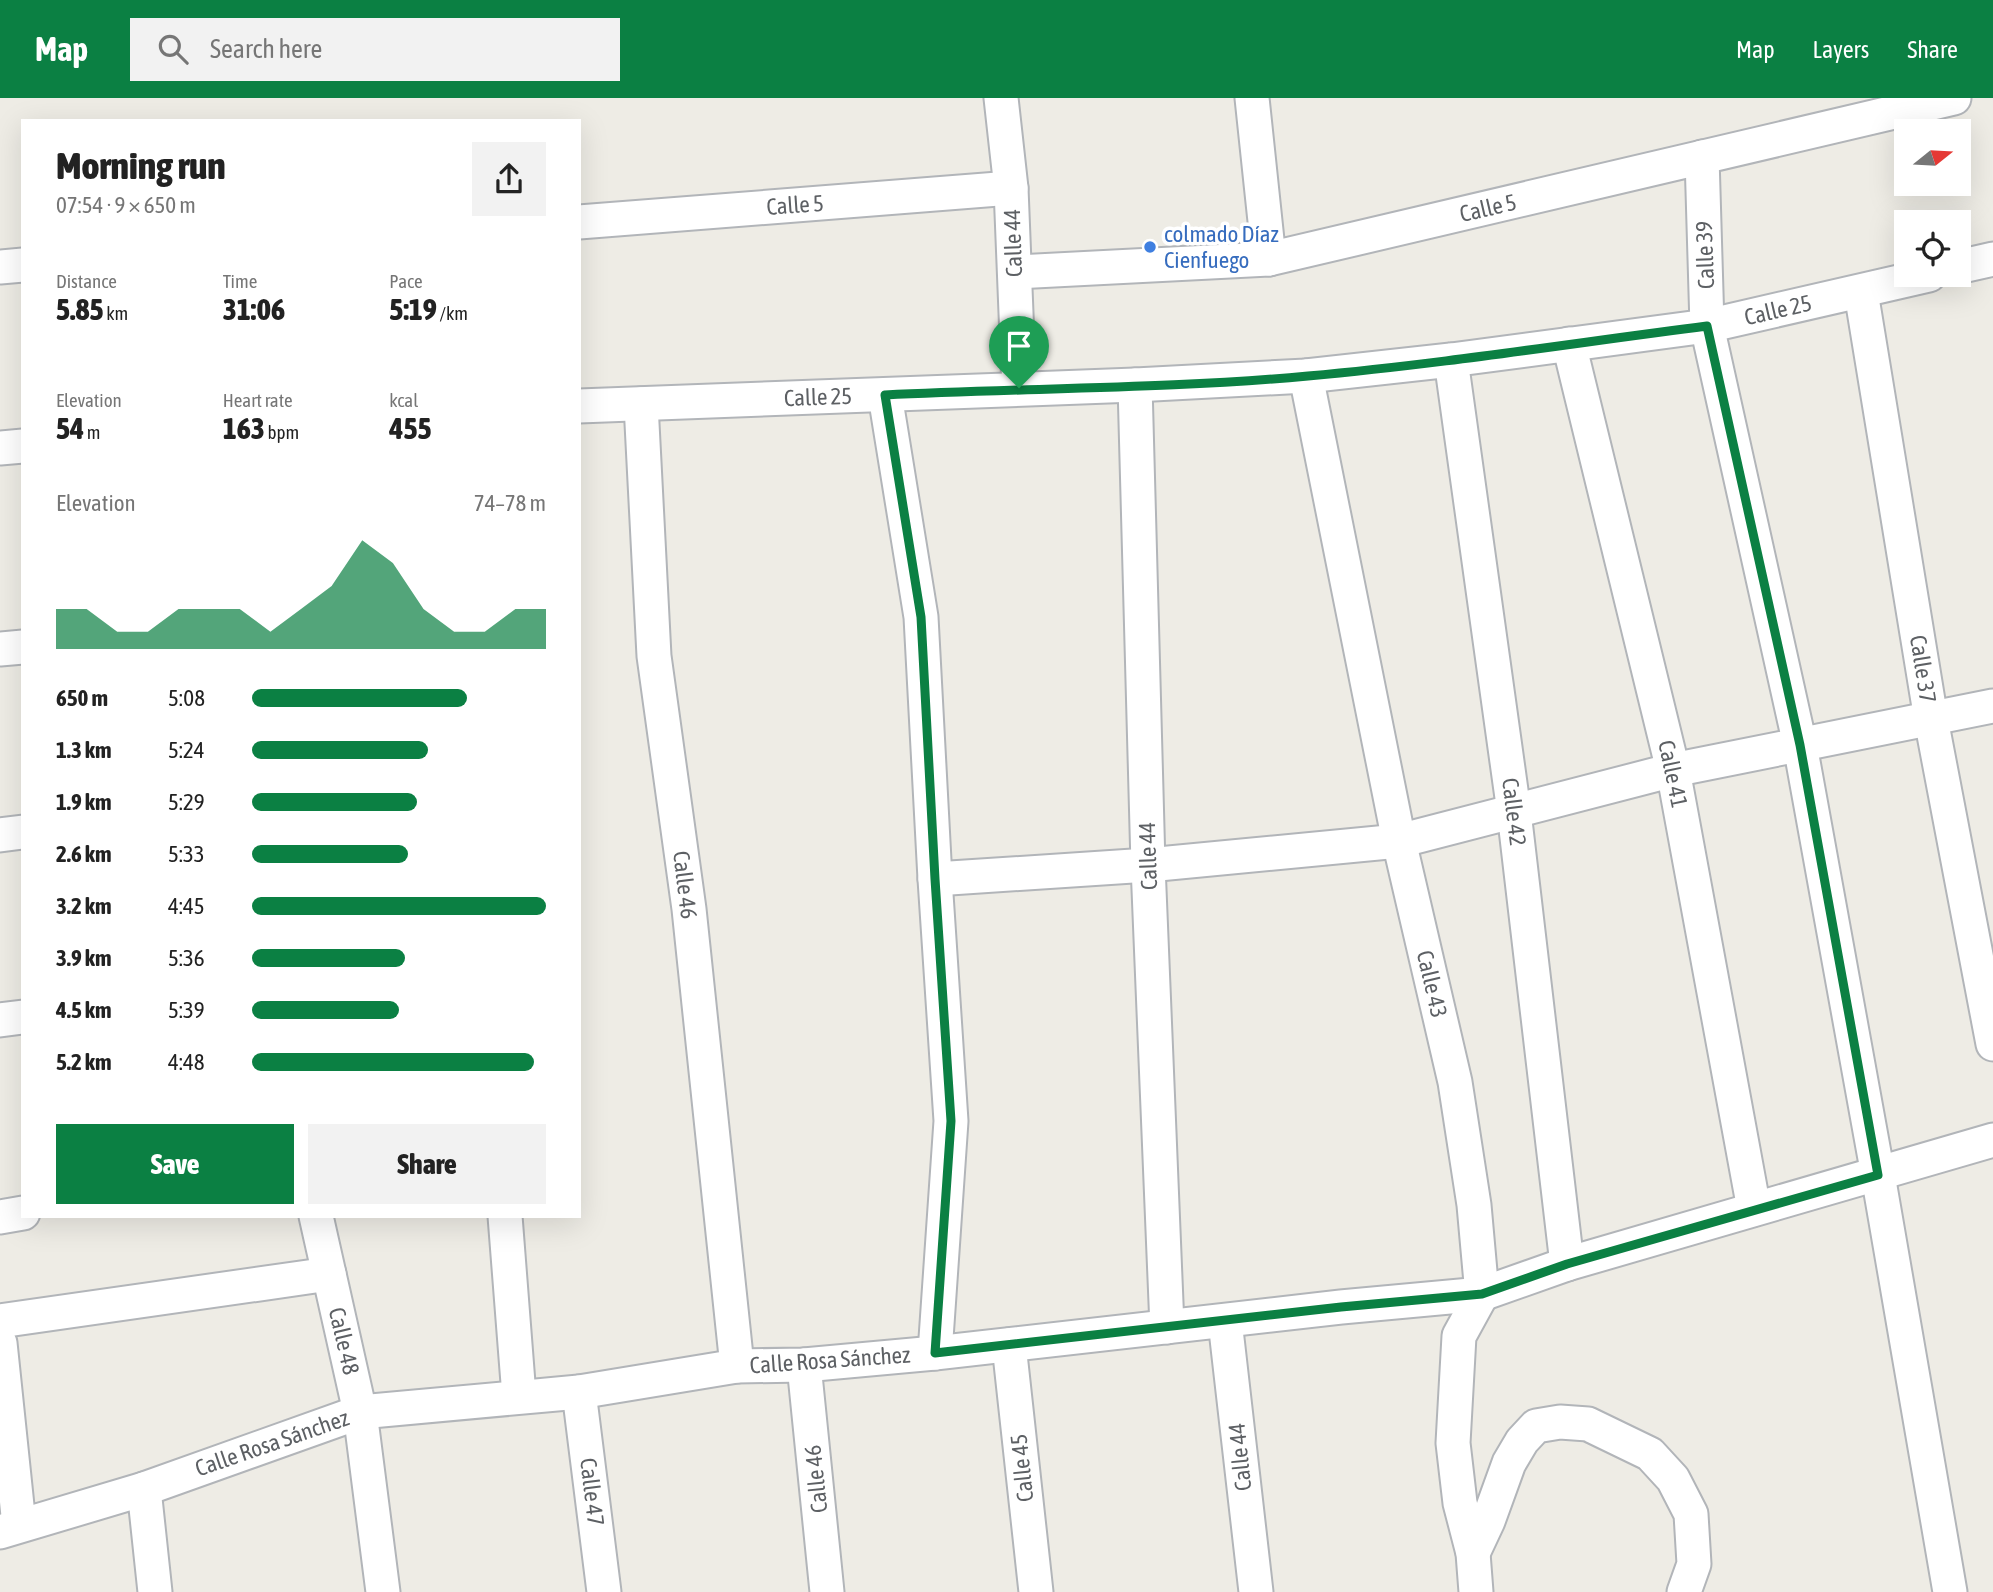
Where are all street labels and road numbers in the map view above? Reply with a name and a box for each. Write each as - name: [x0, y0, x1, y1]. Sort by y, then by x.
- street label: Calle 5: [1457, 189, 1519, 227]
- street label: Calle 5: [765, 190, 825, 220]
- street label: Calle 44: [999, 208, 1027, 278]
- street label: Calle 39: [1691, 220, 1719, 290]
- street label: Calle 25: [1742, 290, 1814, 330]
- street label: Calle 25: [783, 383, 853, 411]
- street label: Calle 37: [1905, 633, 1941, 705]
- street label: Calle 41: [1653, 738, 1693, 810]
- street label: Calle 42: [1497, 777, 1531, 847]
- street label: Calle 44: [1134, 821, 1162, 891]
- street label: Calle 46: [668, 850, 702, 920]
- street label: Calle 43: [1412, 948, 1452, 1020]
- street label: Calle 48: [324, 1305, 364, 1377]
- street label: Calle Rosa Sánchez: [749, 1341, 911, 1379]
- street label: Calle Rosa Sánchez: [192, 1405, 352, 1481]
- street label: Calle 44: [1224, 1422, 1256, 1492]
- street label: Calle 45: [1006, 1433, 1038, 1503]
- street label: Calle 46: [800, 1444, 832, 1514]
- street label: Calle 47: [575, 1457, 609, 1527]

